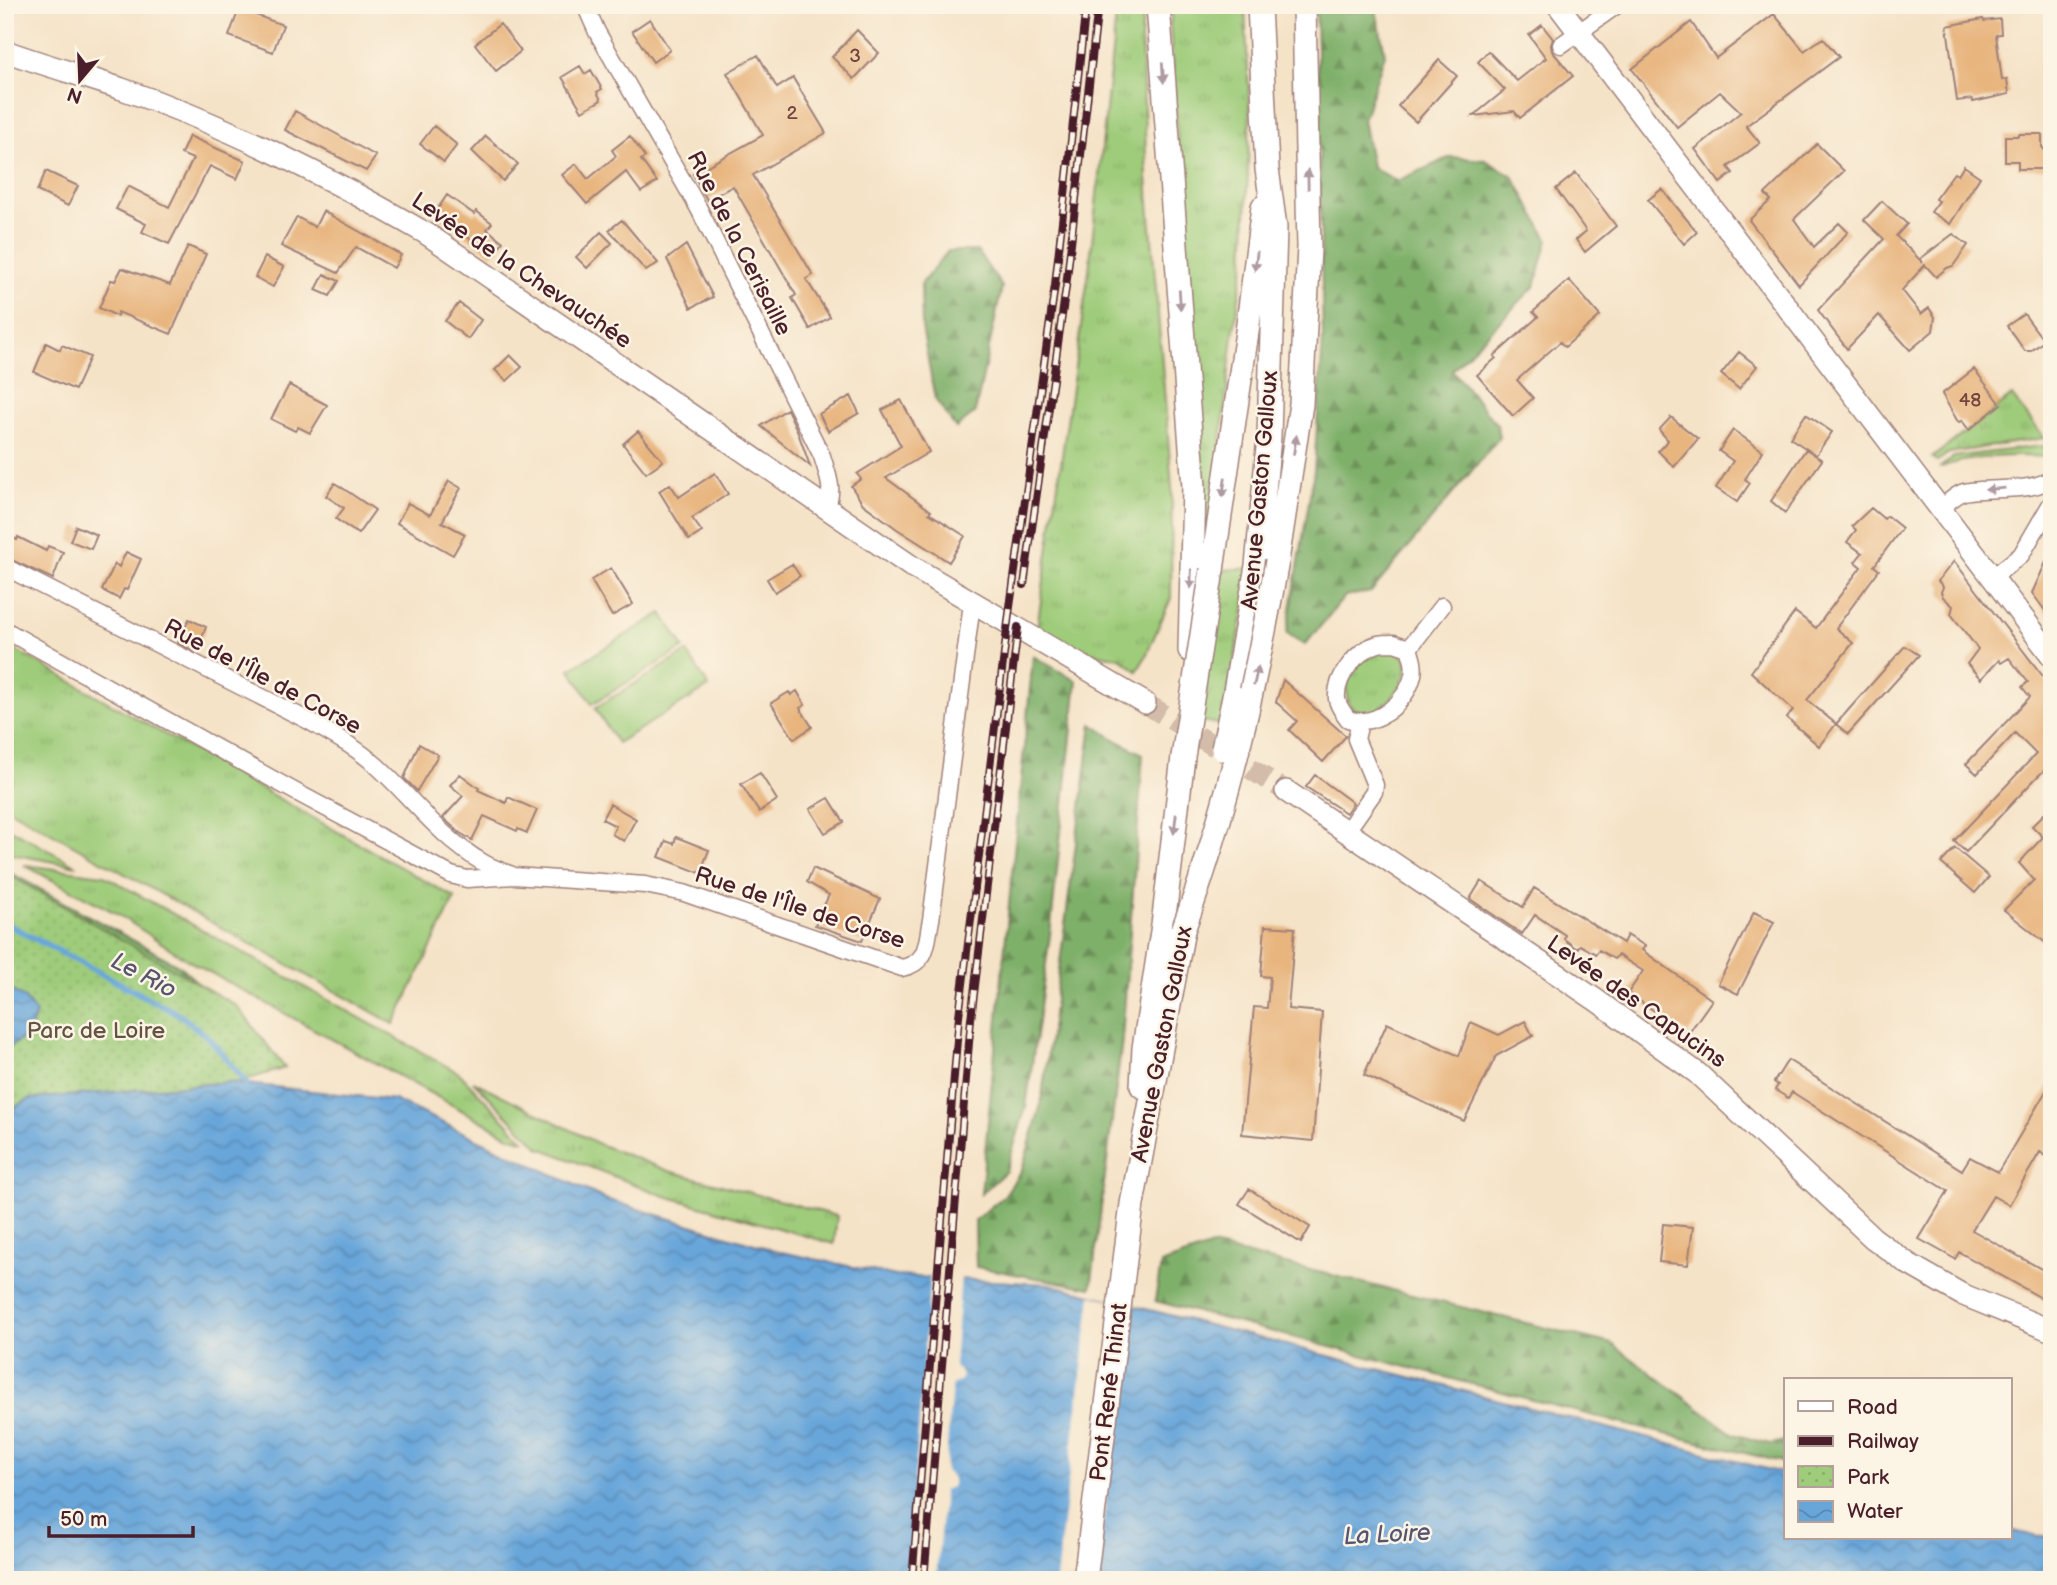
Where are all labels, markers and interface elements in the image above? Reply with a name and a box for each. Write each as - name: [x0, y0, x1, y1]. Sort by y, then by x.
- house number: 3: [849, 45, 861, 68]
- north arrow: [46, 46, 116, 116]
- one-way arrow: [1158, 63, 1169, 85]
- text: N: [64, 81, 85, 108]
- house number: 2: [786, 102, 798, 125]
- street label: Rue de la Cerisaille: [680, 146, 798, 340]
- one-way arrow: [1302, 168, 1313, 190]
- street label: Levée de la Chevauchée: [406, 187, 637, 355]
- one-way arrow: [1251, 250, 1262, 272]
- one-way arrow: [1175, 289, 1186, 311]
- street label: Avenue Gaston Galloux: [1236, 369, 1284, 611]
- house number: 48: [1959, 389, 1981, 412]
- one-way arrow: [1290, 434, 1301, 456]
- one-way arrow: [1219, 476, 1230, 498]
- one-way arrow: [1984, 484, 2006, 495]
- one-way arrow: [1186, 568, 1197, 590]
- street label: Rue de l'Île de Corse: [159, 613, 366, 741]
- one-way arrow: [1250, 665, 1261, 687]
- one-way arrow: [1169, 814, 1180, 836]
- street label: Rue de l'Île de Corse: [691, 861, 908, 955]
- street label: Avenue Gaston Galloux: [1125, 923, 1199, 1165]
- street label: Levée des Capucins: [1541, 929, 1731, 1074]
- water label: Le Rio: [106, 946, 181, 1005]
- park label: Parc de Loire: [27, 1017, 165, 1045]
- street label: Pont René Thinat: [1084, 1301, 1134, 1483]
- legend: [1784, 1378, 2011, 1540]
- text: Road: [1847, 1395, 1898, 1420]
- text: Railway: [1847, 1429, 1919, 1454]
- text: Park: [1847, 1465, 1890, 1490]
- scale bar: [49, 1494, 192, 1538]
- text: Water: [1847, 1499, 1903, 1524]
- text: 50 m: [60, 1507, 107, 1532]
- water label: La Loire: [1343, 1518, 1431, 1551]

